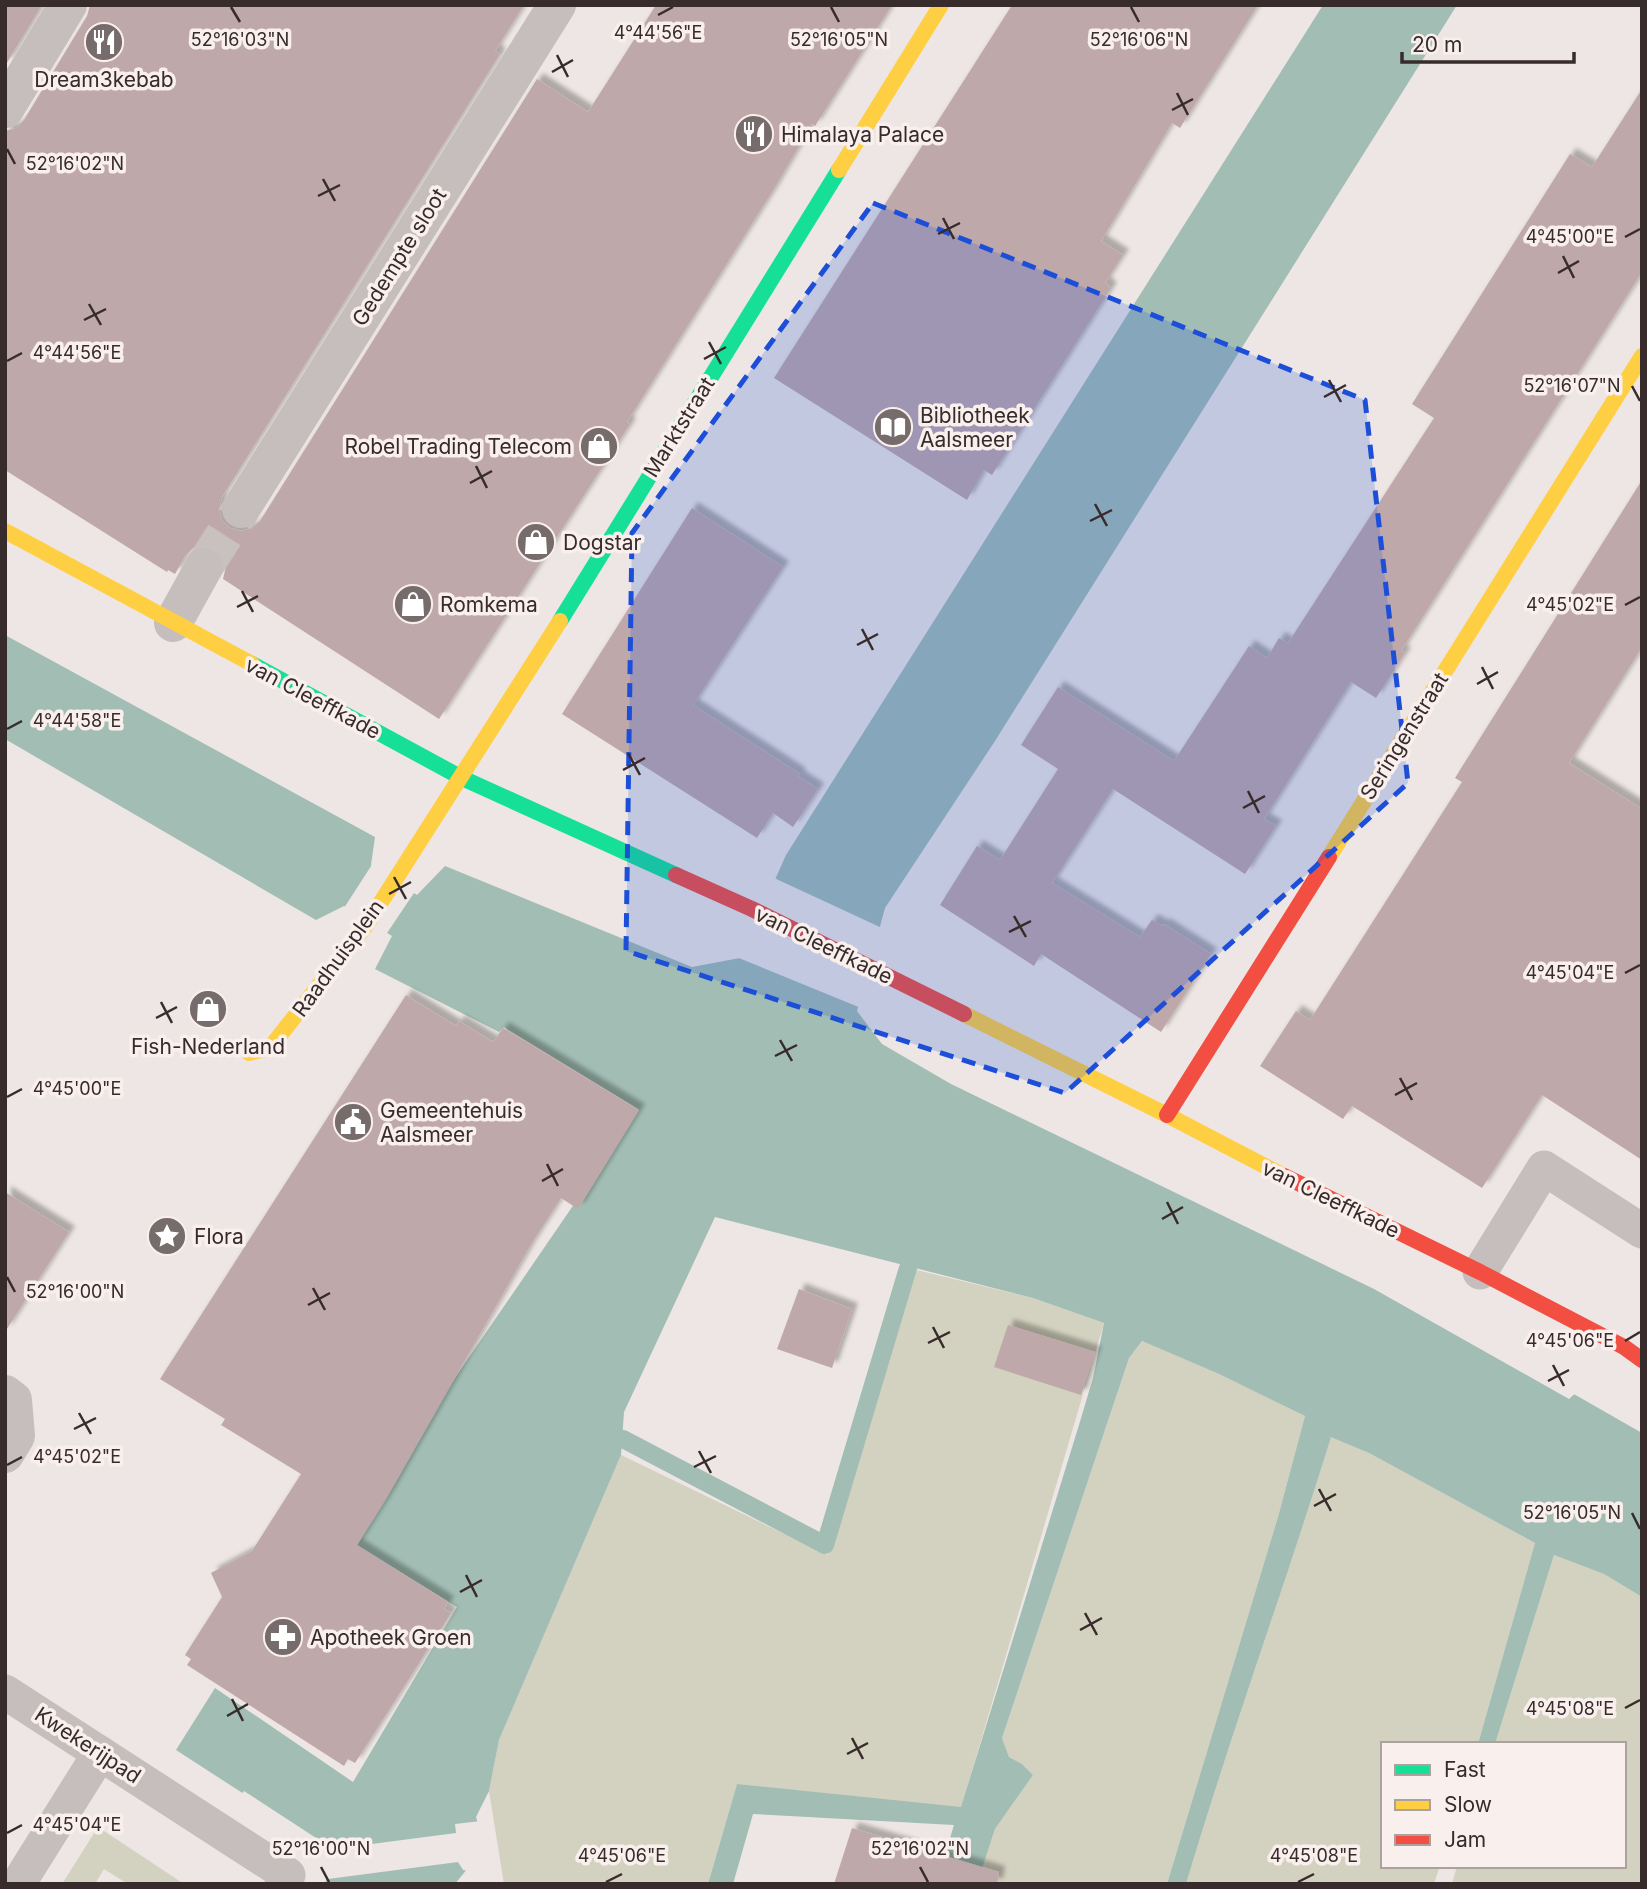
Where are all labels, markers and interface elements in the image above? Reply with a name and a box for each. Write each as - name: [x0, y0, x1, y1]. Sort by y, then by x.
- restaurant icon: Dream3kebab: [83, 21, 125, 63]
- scale bar: [1402, 21, 1574, 65]
- text: 4°44'56"E: [614, 22, 702, 43]
- text: 52°16'03"N: [191, 29, 289, 50]
- text: 52°16'05"N: [790, 29, 888, 50]
- text: 52°16'06"N: [1090, 29, 1188, 50]
- text: 20 m: [1412, 32, 1462, 57]
- place label: Dream3kebab: [34, 67, 174, 92]
- restaurant icon: Himalaya Palace: [733, 113, 775, 155]
- place label: Himalaya Palace: [781, 122, 944, 147]
- text: 52°16'02"N: [26, 153, 124, 174]
- street label: Gedempte sloot: [347, 184, 451, 330]
- text: 4°45'00"E: [1526, 226, 1614, 247]
- text: 4°44'56"E: [33, 342, 121, 363]
- street label: Marktstraat: [638, 372, 720, 482]
- text: 52°16'07"N: [1523, 375, 1621, 396]
- place label: Bibliotheek Aalsmeer: [920, 403, 1030, 452]
- library icon: Bibliotheek Aalsmeer: [872, 406, 914, 448]
- shop icon: Robel Trading Telecom: [578, 425, 620, 467]
- place label: Robel Trading Telecom: [344, 434, 572, 459]
- shop icon: Dogstar: [515, 521, 557, 563]
- place label: Dogstar: [563, 530, 641, 555]
- shop icon: Romkema: [392, 583, 434, 625]
- place label: Romkema: [440, 592, 538, 617]
- text: 4°45'02"E: [1526, 594, 1614, 615]
- street label: van Cleeffkade: [241, 652, 385, 744]
- street label: Seringenstraat: [1355, 668, 1453, 804]
- text: 4°44'58"E: [33, 710, 121, 731]
- street label: Raadhuisplein: [287, 895, 389, 1021]
- street label: van Cleeffkade: [751, 901, 897, 989]
- text: 4°45'04"E: [1526, 962, 1614, 983]
- shop icon: Fish-Nederland: [187, 988, 229, 1030]
- place label: Fish-Nederland: [131, 1034, 285, 1059]
- text: 4°45'00"E: [33, 1078, 121, 1099]
- place label: Gemeentehuis Aalsmeer: [380, 1098, 523, 1147]
- public building icon: Gemeentehuis Aalsmeer: [332, 1101, 374, 1143]
- street label: van Cleeffkade: [1258, 1155, 1404, 1243]
- place icon: Flora: [146, 1215, 188, 1257]
- place label: Flora: [194, 1224, 244, 1249]
- text: 52°16'00"N: [26, 1281, 124, 1302]
- text: 4°45'06"E: [1526, 1330, 1614, 1351]
- text: 4°45'02"E: [33, 1446, 121, 1467]
- text: 52°16'05"N: [1523, 1502, 1621, 1523]
- pharmacy icon: Apotheek Groen: [262, 1616, 304, 1658]
- place label: Apotheek Groen: [310, 1625, 472, 1650]
- text: 4°45'08"E: [1526, 1698, 1614, 1719]
- street label: Kwekerijpad: [30, 1701, 146, 1789]
- legend: [1381, 1742, 1626, 1868]
- text: Fast: [1444, 1757, 1486, 1782]
- text: Slow: [1444, 1792, 1492, 1817]
- text: 4°45'04"E: [33, 1814, 121, 1835]
- text: Jam: [1444, 1827, 1486, 1852]
- text: 52°16'00"N: [272, 1838, 370, 1859]
- text: 52°16'02"N: [871, 1838, 969, 1859]
- text: 4°45'06"E: [578, 1845, 666, 1866]
- text: 4°45'08"E: [1270, 1845, 1358, 1866]

